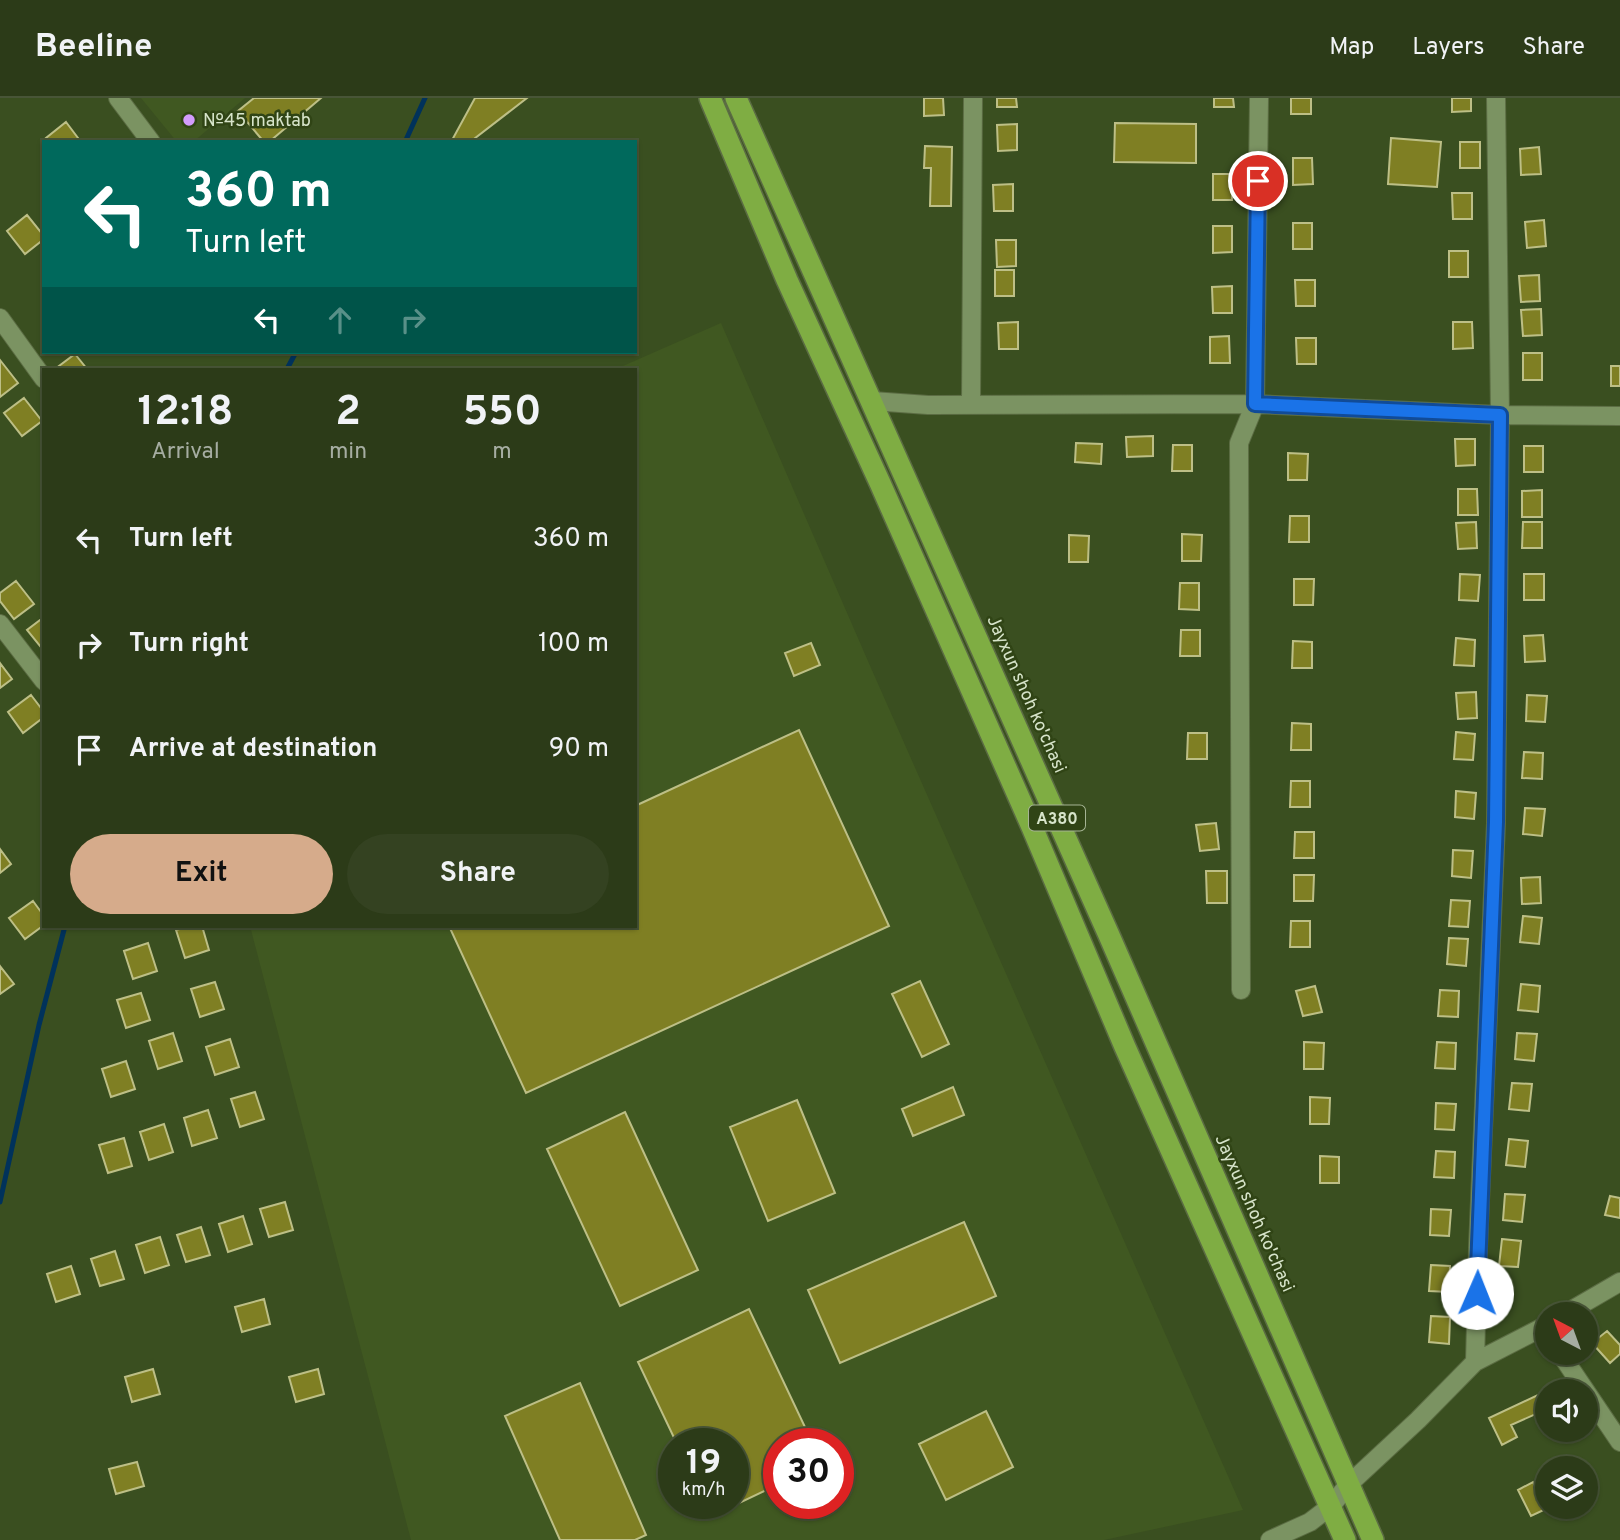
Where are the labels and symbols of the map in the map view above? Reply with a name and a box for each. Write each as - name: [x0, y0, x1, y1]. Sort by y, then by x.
- place label: №45 maktab: [203, 110, 311, 133]
- marker: №45 maktab: [181, 112, 197, 128]
- pin: [1228, 151, 1288, 211]
- street label: Jayxun shoh ko'chasi: [981, 612, 1071, 777]
- road number: A380: [1029, 806, 1085, 831]
- street label: Jayxun shoh ko'chasi: [1209, 1131, 1299, 1296]
- position arrow: [1440, 1256, 1514, 1330]
- north arrow: [1535, 1302, 1598, 1365]
- speed limit sign: 30: [763, 1428, 854, 1519]

